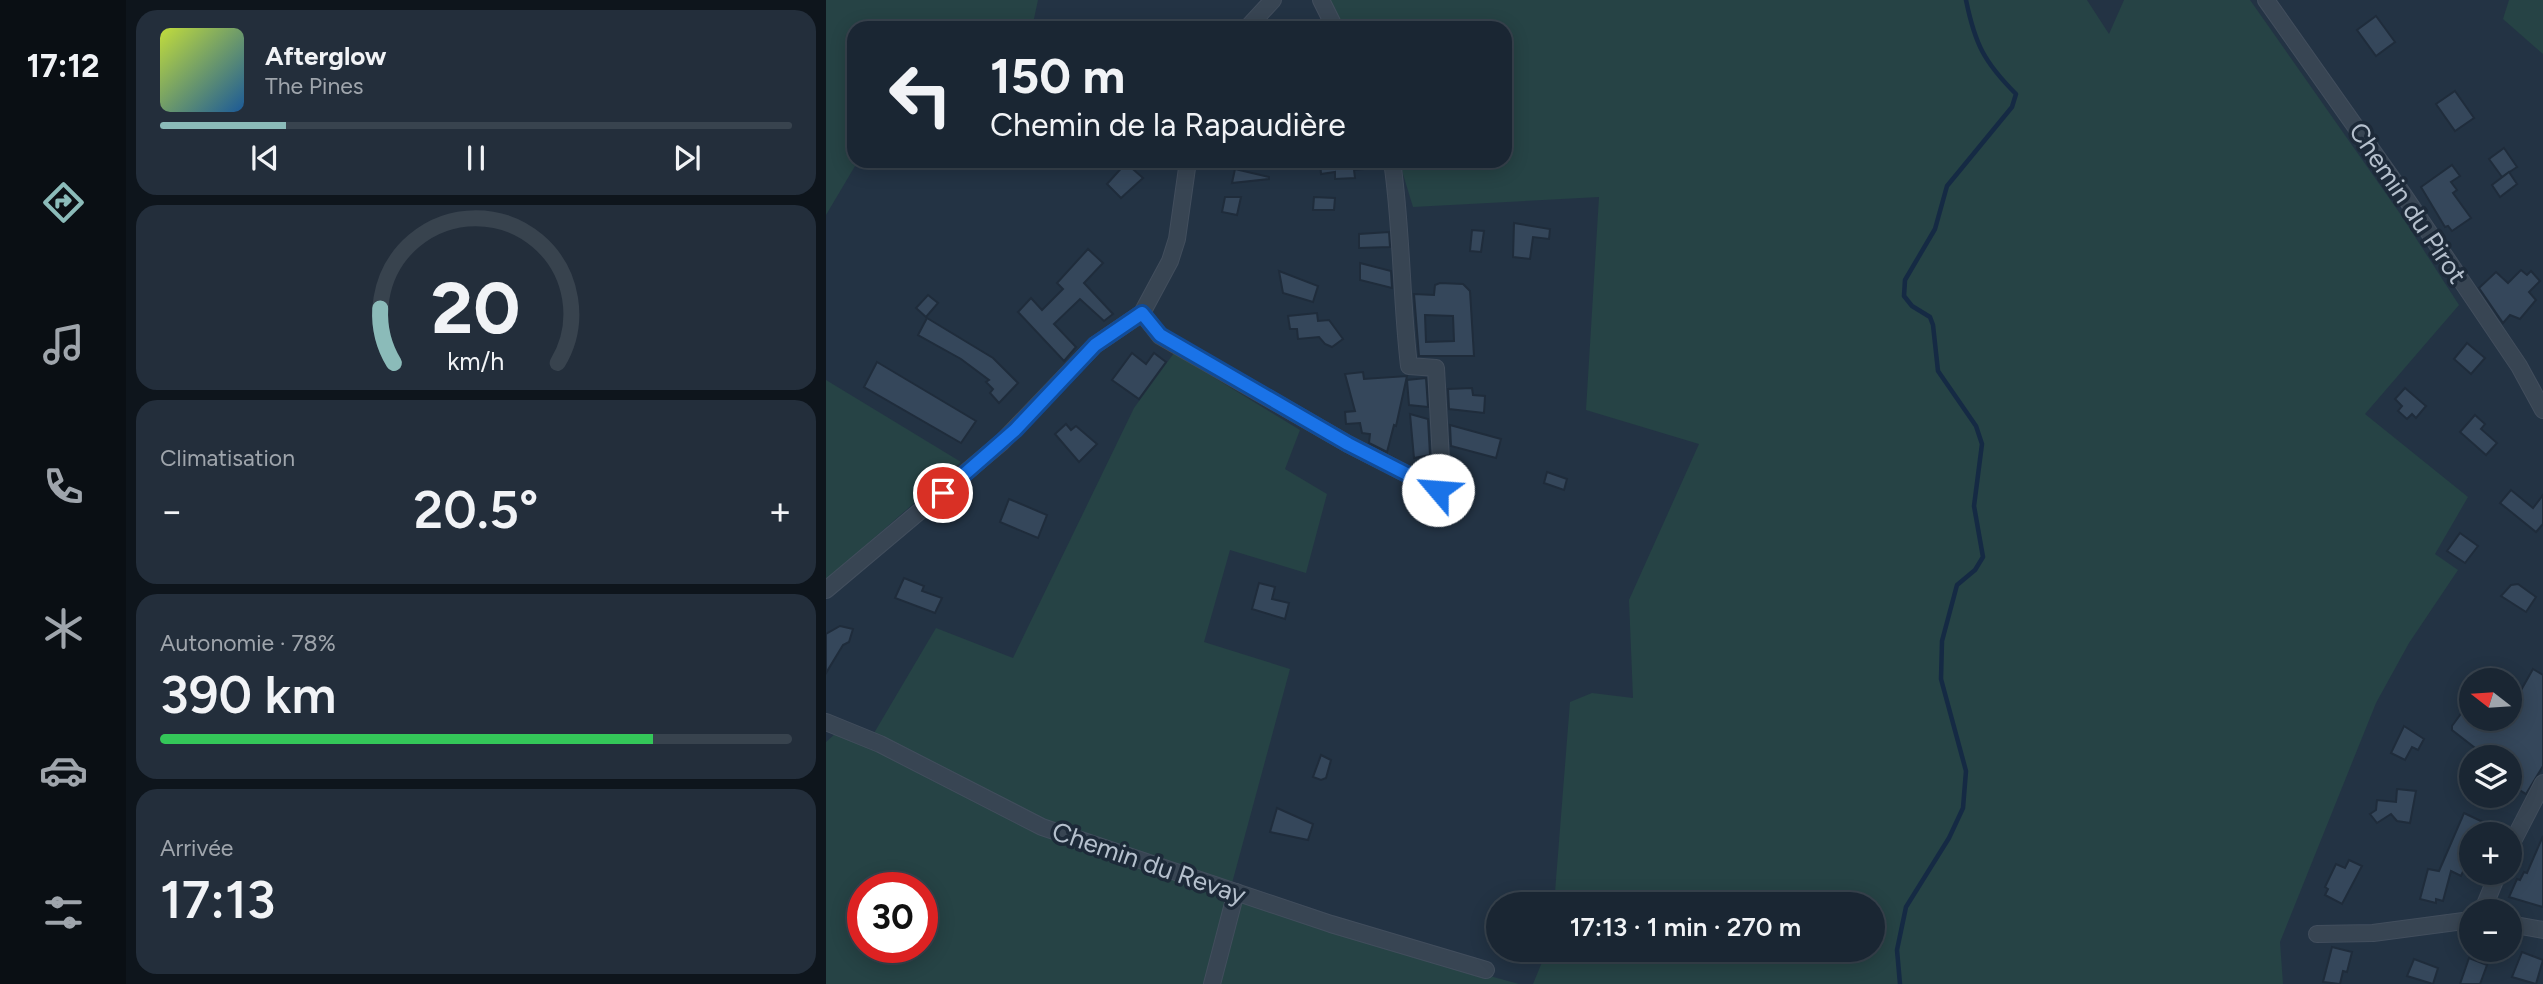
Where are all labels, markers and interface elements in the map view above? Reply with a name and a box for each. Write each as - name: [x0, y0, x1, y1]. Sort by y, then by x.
- text: Afterglow: [265, 40, 387, 72]
- text: 150 m: [990, 46, 1125, 105]
- text: 17:12: [27, 47, 99, 85]
- icon: left: [875, 49, 966, 140]
- text: The Pines: [265, 72, 364, 100]
- text: Chemin de la Rapaudière: [990, 106, 1346, 144]
- street label: Chemin du Pirot: [2342, 116, 2474, 290]
- icon: previous: [246, 139, 284, 177]
- icon: pause: [457, 139, 495, 177]
- icon: next: [668, 139, 706, 177]
- icon: directions: [39, 178, 88, 227]
- text: 20: [431, 265, 521, 352]
- icon: music: [39, 320, 88, 369]
- text: km/h: [447, 346, 505, 376]
- text: Climatisation: [160, 444, 295, 472]
- position arrow: [1401, 453, 1475, 527]
- icon: phone: [39, 462, 88, 511]
- pin: [913, 463, 973, 523]
- icon: arrive: [924, 474, 962, 512]
- text: 20.5°: [414, 479, 538, 541]
- text: −: [160, 488, 184, 534]
- text: +: [768, 488, 792, 534]
- icon: climate: [39, 604, 88, 653]
- text: Autonomie · 78%: [160, 629, 336, 657]
- text: 390 km: [160, 664, 336, 726]
- north arrow: [2459, 668, 2522, 732]
- map controls: [2459, 668, 2522, 962]
- button: layers: [2459, 745, 2522, 808]
- icon: car: [39, 746, 88, 795]
- street label: Chemin du Revay: [1048, 815, 1250, 911]
- button: +: [2459, 822, 2522, 885]
- text: Arrivée: [160, 834, 233, 862]
- text: 17:13: [160, 869, 275, 931]
- speed limit sign: 30: [847, 872, 938, 963]
- icon: filters: [39, 888, 88, 937]
- button: −: [2459, 899, 2522, 962]
- text: 17:13 · 1 min · 270 m: [1570, 911, 1801, 943]

